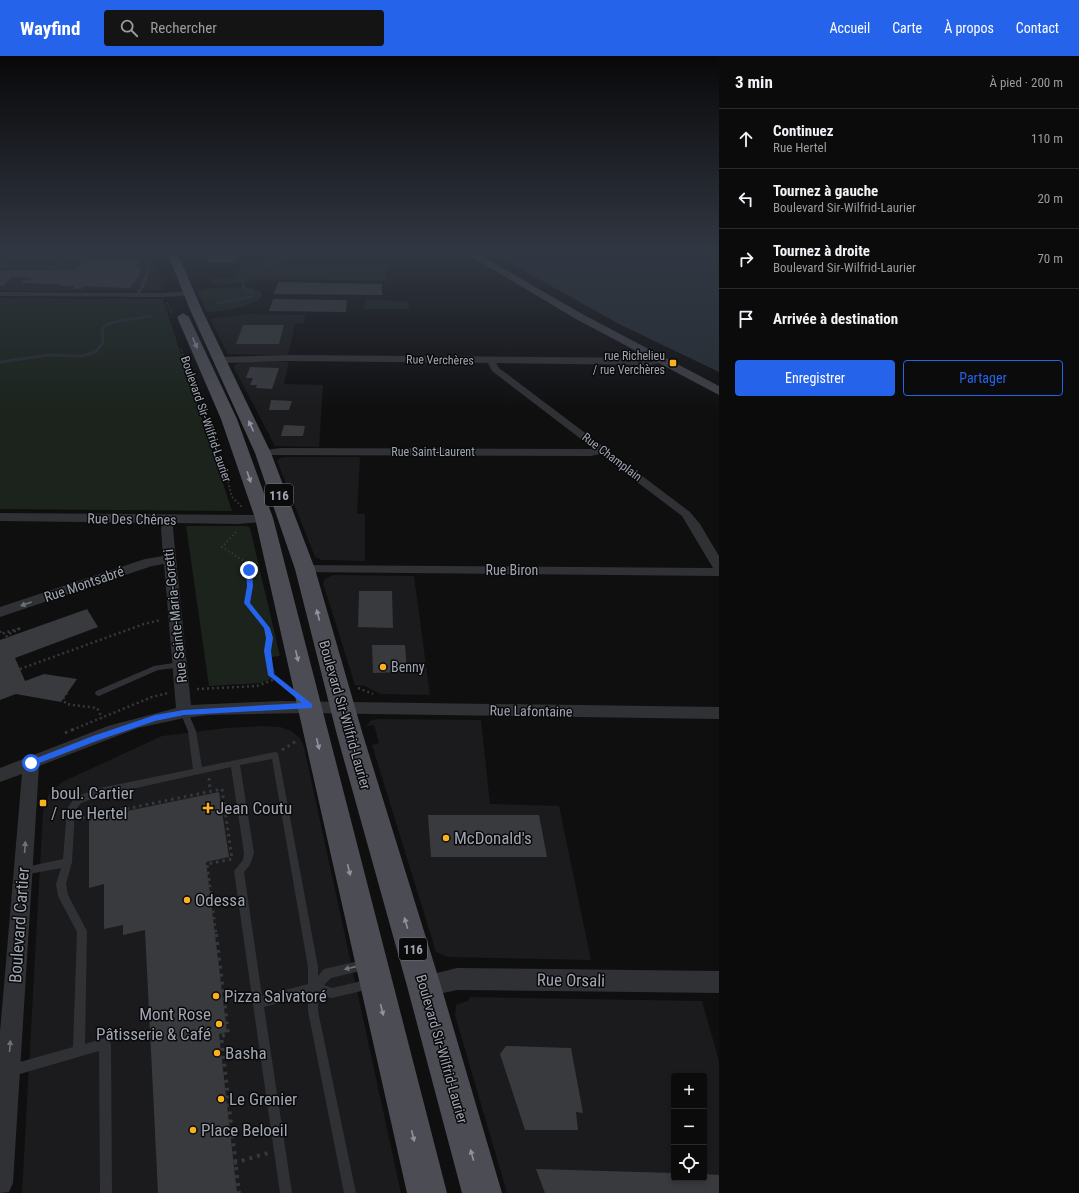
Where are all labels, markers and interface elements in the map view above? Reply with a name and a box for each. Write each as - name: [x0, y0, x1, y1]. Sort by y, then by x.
- search box: [104, 10, 384, 46]
- text: Wayfind: [20, 17, 80, 40]
- icon: search: [118, 17, 140, 39]
- text: Rechercher: [150, 19, 217, 37]
- text: Accueil: [829, 20, 870, 36]
- text: Carte: [892, 20, 922, 36]
- text: À propos: [944, 20, 994, 36]
- text: Contact: [1016, 20, 1059, 36]
- text: 3 min: [735, 72, 773, 92]
- text: À pied · 200 m: [989, 75, 1063, 90]
- text: Continuez: [773, 122, 834, 140]
- icon: ahead: [735, 128, 757, 150]
- text: 110 m: [1031, 131, 1063, 146]
- text: Rue Hertel: [773, 140, 827, 155]
- text: Tournez à gauche: [773, 182, 878, 200]
- icon: left: [735, 188, 757, 210]
- text: 20 m: [1037, 191, 1063, 206]
- text: Boulevard Sir-Wilfrid-Laurier: [773, 200, 916, 215]
- text: Tournez à droite: [773, 242, 870, 260]
- icon: right: [735, 248, 757, 270]
- text: 70 m: [1037, 251, 1063, 266]
- text: Boulevard Sir-Wilfrid-Laurier: [773, 260, 916, 275]
- icon: arrive: [735, 308, 757, 330]
- text: Arrivée à destination: [773, 310, 898, 328]
- one-way arrow: [192, 338, 198, 349]
- place label: rue Richelieu / rue Verchères: [593, 349, 665, 377]
- street label: Rue Verchères: [406, 352, 474, 368]
- street label: Boulevard Sir-Wilfrid-Laurier: [178, 354, 234, 484]
- marker: rue Richelieu / rue Verchères: [668, 358, 678, 368]
- button: Enregistrer: [735, 360, 895, 396]
- button: Partager: [903, 360, 1063, 396]
- one-way arrow: [248, 421, 254, 432]
- street label: Rue Champlain: [579, 430, 645, 484]
- street label: Rue Saint-Laurent: [391, 445, 475, 459]
- one-way arrow: [247, 471, 253, 483]
- road number: 116: [265, 484, 293, 506]
- street label: Rue Des Chênes: [87, 510, 177, 528]
- street label: Rue Sainte-Maria-Goretti: [160, 548, 190, 684]
- route end: [240, 561, 258, 579]
- street label: Rue Biron: [486, 562, 538, 578]
- street label: Rue Montsabré: [42, 563, 126, 605]
- one-way arrow: [19, 601, 31, 607]
- one-way arrow: [314, 609, 320, 621]
- street label: Boulevard Sir-Wilfrid-Laurier: [316, 639, 374, 791]
- one-way arrow: [294, 651, 300, 663]
- place label: Benny: [391, 659, 425, 675]
- marker: Benny: [378, 662, 388, 672]
- street label: Rue Lafontaine: [489, 702, 573, 720]
- one-way arrow: [316, 737, 322, 750]
- route start: [22, 754, 40, 772]
- place label: boul. Cartier / rue Hertel: [51, 783, 134, 823]
- marker: boul. Cartier / rue Hertel: [38, 798, 48, 808]
- place label: Jean Coutu: [216, 798, 292, 818]
- marker: Jean Coutu: [203, 803, 213, 813]
- place label: McDonald's: [454, 828, 532, 848]
- marker: McDonald's: [441, 833, 451, 843]
- one-way arrow: [22, 841, 29, 853]
- one-way arrow: [346, 864, 352, 876]
- street label: Boulevard Cartier: [5, 866, 33, 984]
- place label: Odessa: [195, 890, 245, 910]
- marker: Odessa: [182, 895, 192, 905]
- one-way arrow: [403, 916, 409, 928]
- road number: 116: [399, 938, 427, 960]
- one-way arrow: [343, 966, 356, 972]
- street label: Rue Orsali: [537, 969, 605, 991]
- street label: Boulevard Sir-Wilfrid-Laurier: [413, 973, 471, 1125]
- place label: Pizza Salvatoré: [224, 986, 327, 1006]
- marker: Pizza Salvatoré: [211, 991, 221, 1001]
- place label: Mont Rose Pâtisserie & Café: [96, 1004, 211, 1044]
- one-way arrow: [380, 1004, 386, 1016]
- marker: Mont Rose Pâtisserie & Café: [214, 1019, 224, 1029]
- one-way arrow: [7, 1040, 14, 1052]
- place label: Basha: [225, 1043, 267, 1063]
- marker: Basha: [212, 1048, 222, 1058]
- map controls: [671, 1073, 707, 1181]
- button: +: [671, 1073, 707, 1109]
- place label: Le Grenier: [229, 1089, 297, 1109]
- marker: Le Grenier: [216, 1094, 226, 1104]
- button: −: [671, 1109, 707, 1145]
- place label: Place Beloeil: [201, 1120, 288, 1140]
- marker: Place Beloeil: [188, 1125, 198, 1135]
- one-way arrow: [410, 1131, 416, 1143]
- button: locate: [671, 1145, 707, 1181]
- one-way arrow: [469, 1149, 475, 1161]

